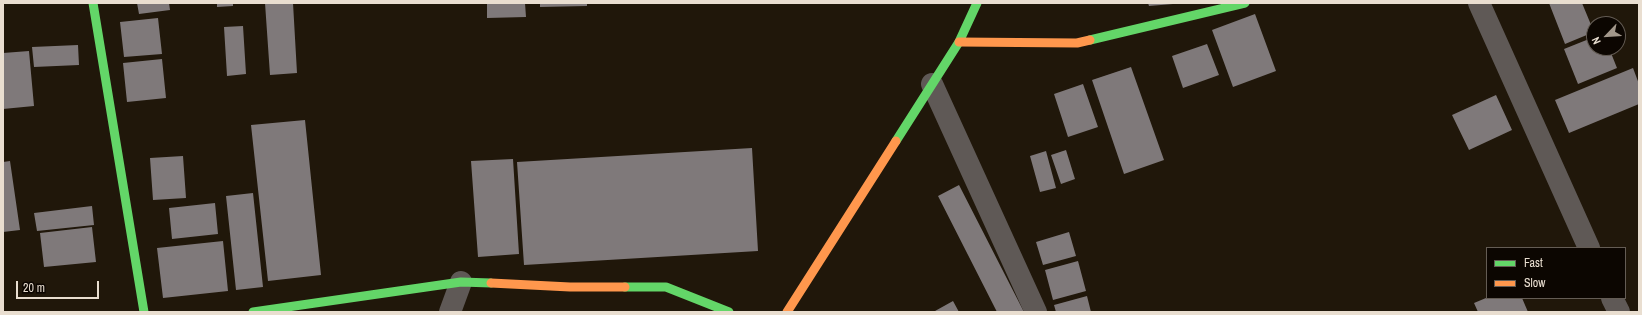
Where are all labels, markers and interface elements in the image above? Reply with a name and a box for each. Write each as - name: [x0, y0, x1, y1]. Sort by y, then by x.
- north arrow: [1586, 16, 1626, 56]
- text: N: [1588, 35, 1604, 47]
- legend: [1486, 247, 1626, 299]
- text: Fast: [1524, 255, 1543, 271]
- scale bar: [18, 273, 101, 299]
- text: Slow: [1524, 275, 1545, 291]
- text: 20 m: [23, 280, 45, 296]

